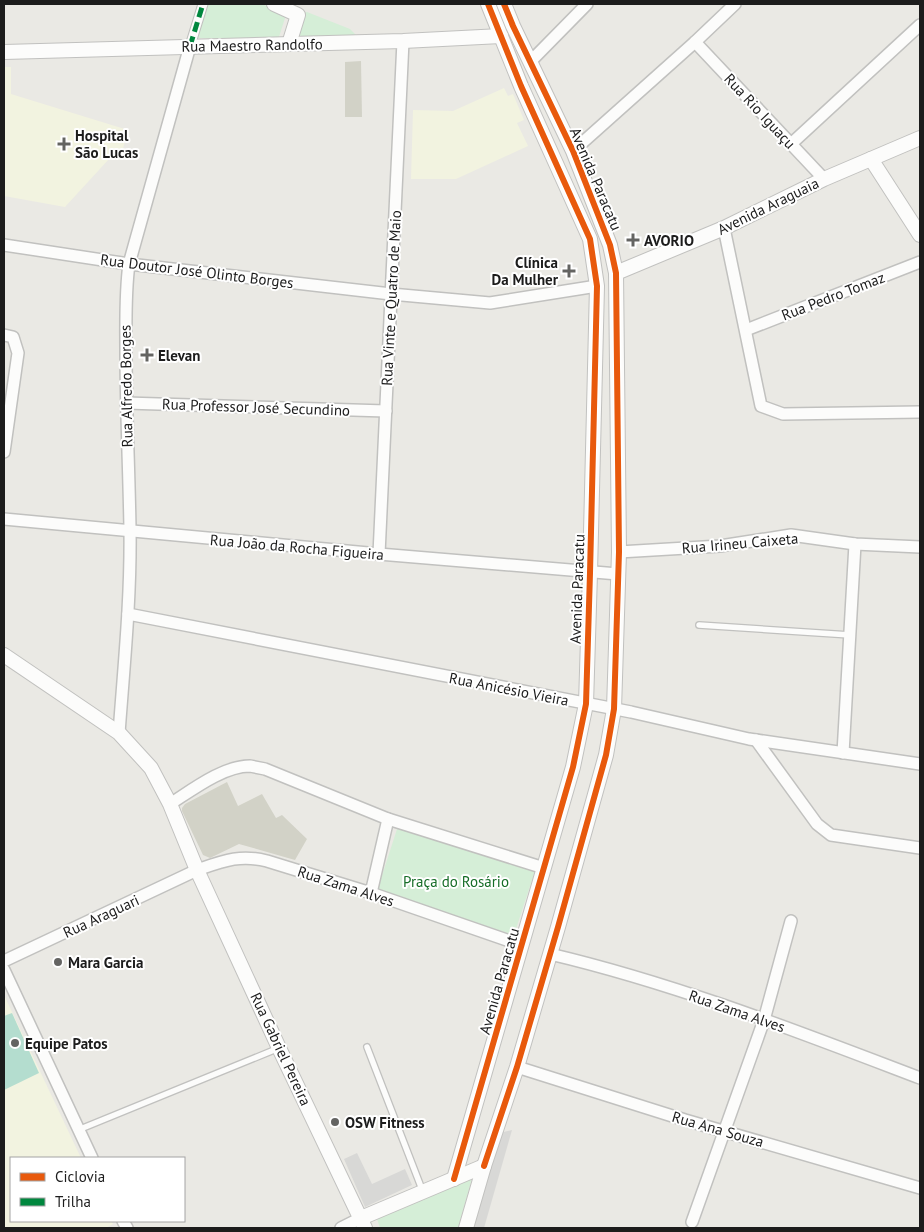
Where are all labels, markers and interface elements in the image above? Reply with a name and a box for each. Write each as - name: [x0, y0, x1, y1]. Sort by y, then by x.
- street label: Rua Maestro Randolfo: [181, 34, 323, 56]
- street label: Rua Rio Iguaçu: [720, 69, 800, 153]
- street label: Avenida Paracatu: [566, 125, 626, 233]
- place label: Hospital São Lucas: [75, 126, 138, 162]
- marker: Hospital São Lucas: [57, 137, 71, 151]
- street label: Avenida Araguaia: [714, 173, 822, 239]
- street label: Rua Vinte e Quatro de Maio: [377, 210, 405, 386]
- place label: AVORIO: [644, 231, 694, 250]
- marker: AVORIO: [626, 233, 640, 247]
- street label: Rua Doutor José Olinto Borges: [99, 250, 295, 292]
- place label: Clínica Da Mulher: [492, 253, 559, 289]
- marker: Clínica Da Mulher: [562, 264, 576, 278]
- street label: Rua Pedro Tomaz: [779, 268, 887, 324]
- street label: Rua Alfredo Borges: [115, 325, 137, 447]
- place label: Elevan: [158, 346, 200, 365]
- marker: Elevan: [140, 348, 154, 362]
- street label: Rua Professor José Secundino: [162, 394, 350, 420]
- street label: Rua Irineu Caixeta: [681, 528, 799, 558]
- street label: Rua João da Rocha Figueira: [209, 530, 385, 564]
- street label: Avenida Paracatu: [566, 534, 588, 644]
- street label: Rua Anicésio Vieira: [448, 668, 570, 710]
- street label: Rua Zama Alves: [295, 861, 397, 911]
- park label: Praça do Rosário: [403, 872, 509, 891]
- street label: Rua Araguari: [60, 890, 142, 942]
- street label: Avenida Paracatu: [475, 926, 523, 1036]
- place label: Mara Garcia: [68, 953, 144, 972]
- marker: Mara Garcia: [52, 956, 64, 968]
- street label: Rua Zama Alves: [686, 986, 788, 1036]
- street label: Rua Gabriel Pereira: [246, 989, 316, 1109]
- place label: Equipe Patos: [25, 1034, 108, 1053]
- marker: Equipe Patos: [9, 1037, 21, 1049]
- street label: Rua Ana Souza: [670, 1107, 766, 1151]
- place label: OSW Fitness: [345, 1113, 425, 1132]
- marker: OSW Fitness: [329, 1116, 341, 1128]
- legend: [10, 1157, 185, 1222]
- text: Ciclovia: [55, 1167, 105, 1186]
- text: Trilha: [55, 1192, 91, 1211]

